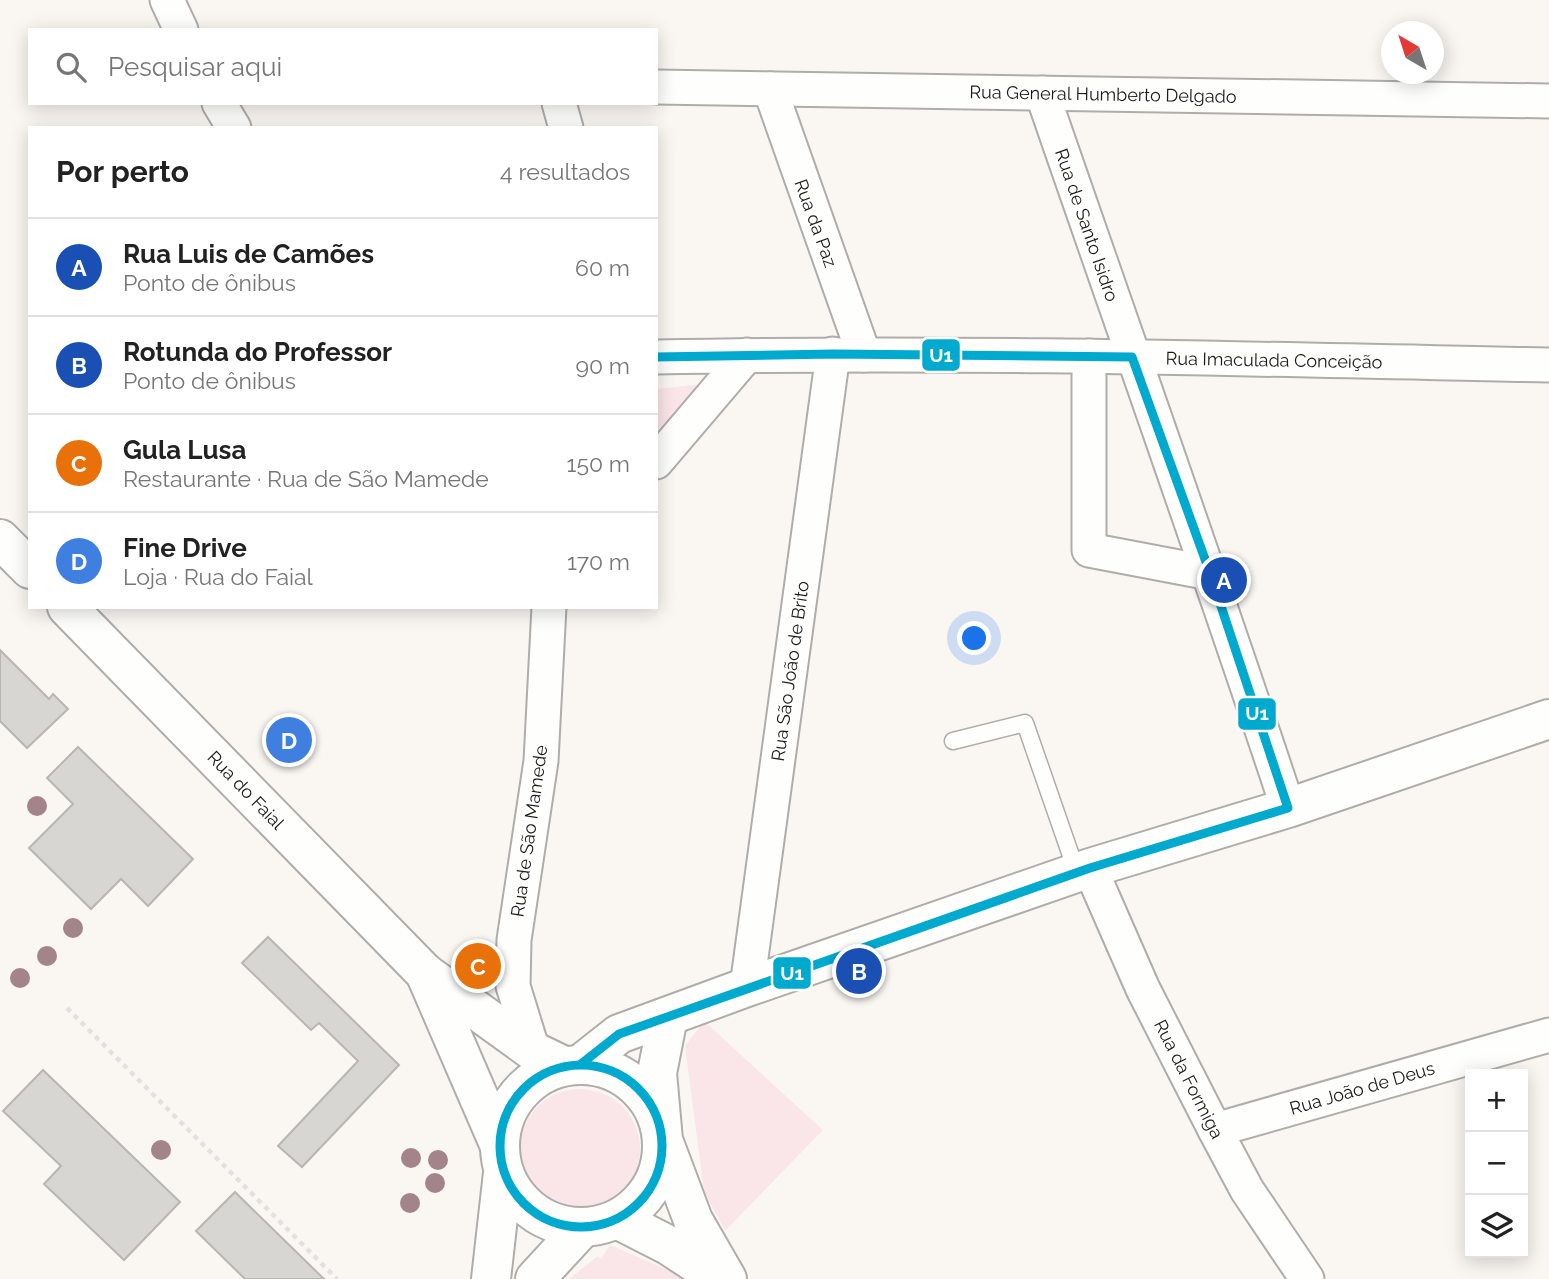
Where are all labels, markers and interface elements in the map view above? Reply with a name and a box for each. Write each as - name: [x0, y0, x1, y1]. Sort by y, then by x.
- north arrow: [1381, 21, 1444, 84]
- search box: [28, 28, 658, 105]
- icon: search: [52, 48, 90, 86]
- text: Pesquisar aqui: [108, 52, 282, 82]
- street label: Rua General Humberto Delgado: [969, 81, 1237, 107]
- street label: Rua de Santo Isidro: [1051, 146, 1123, 304]
- text: Por perto: [56, 154, 189, 189]
- text: 4 resultados: [500, 158, 630, 185]
- street label: Rua da Paz: [790, 176, 842, 270]
- text: Rua Luis de Camões: [123, 239, 374, 269]
- text: A: [71, 254, 87, 281]
- text: 60 m: [575, 254, 630, 281]
- text: Ponto de ônibus: [123, 269, 296, 296]
- text: Rotunda do Professor: [123, 337, 392, 367]
- line badge: U1: [921, 338, 961, 372]
- text: U1: [929, 344, 953, 366]
- street label: Rua Imaculada Conceição: [1166, 348, 1383, 372]
- text: B: [71, 352, 87, 379]
- text: 90 m: [575, 352, 630, 379]
- text: Ponto de ônibus: [123, 367, 296, 394]
- text: Gula Lusa: [123, 435, 246, 465]
- text: C: [71, 450, 87, 477]
- text: 150 m: [567, 450, 630, 477]
- text: Restaurante · Rua de São Mamede: [123, 465, 489, 492]
- text: Fine Drive: [123, 533, 247, 563]
- text: D: [71, 548, 87, 575]
- text: 170 m: [567, 548, 630, 575]
- pin: A: [1201, 554, 1247, 606]
- text: Loja · Rua do Faial: [123, 563, 313, 590]
- street label: Rua São João de Brito: [767, 579, 813, 762]
- your location: [957, 621, 991, 655]
- line badge: U1: [1237, 697, 1277, 731]
- text: U1: [1245, 702, 1269, 724]
- pin: D: [266, 714, 312, 766]
- street label: Rua de São Mamede: [507, 743, 552, 918]
- street label: Rua do Faial: [203, 746, 289, 834]
- pin: C: [455, 940, 501, 992]
- pin: B: [836, 945, 882, 997]
- line badge: U1: [772, 956, 812, 990]
- text: U1: [780, 962, 804, 984]
- street label: Rua da Formiga: [1150, 1016, 1228, 1142]
- street label: Rua João de Deus: [1287, 1057, 1437, 1119]
- map controls: [1465, 1069, 1528, 1258]
- button: +: [1465, 1069, 1528, 1132]
- button: −: [1465, 1132, 1528, 1195]
- button: layers: [1465, 1195, 1528, 1258]

